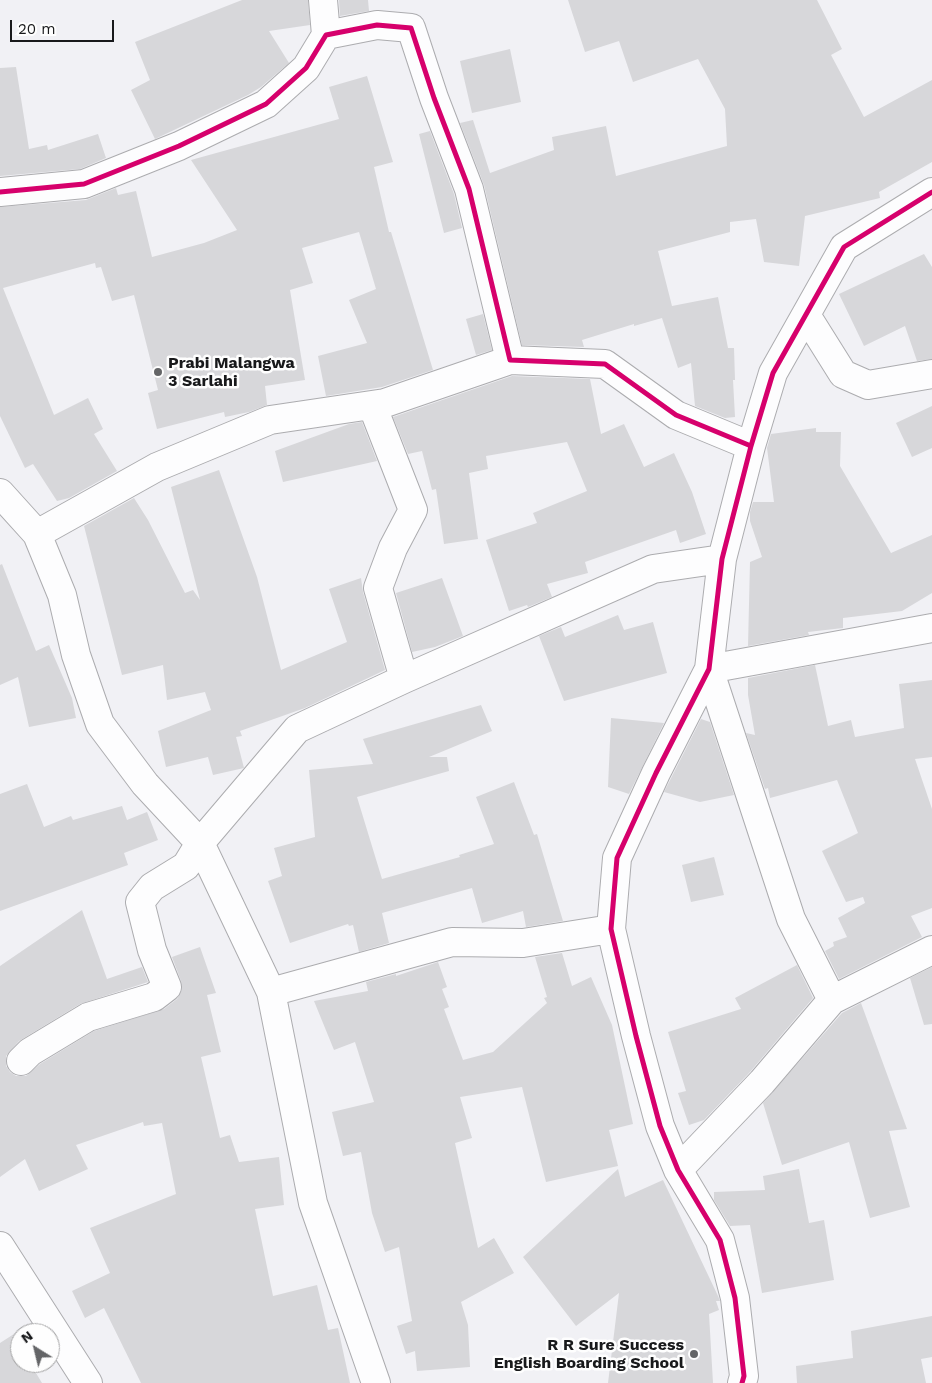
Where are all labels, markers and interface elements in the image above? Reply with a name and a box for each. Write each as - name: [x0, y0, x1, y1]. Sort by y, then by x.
- scale bar: [12, 10, 116, 42]
- text: 20 m: [18, 20, 56, 38]
- place label: Prabi Malangwa 3 Sarlahi: [168, 353, 295, 391]
- marker: Prabi Malangwa 3 Sarlahi: [152, 366, 164, 378]
- north arrow: [10, 1323, 60, 1373]
- text: N: [18, 1327, 36, 1346]
- place label: R R Sure Success English Boarding School: [494, 1335, 684, 1373]
- marker: R R Sure Success English Boarding School: [688, 1348, 700, 1360]

